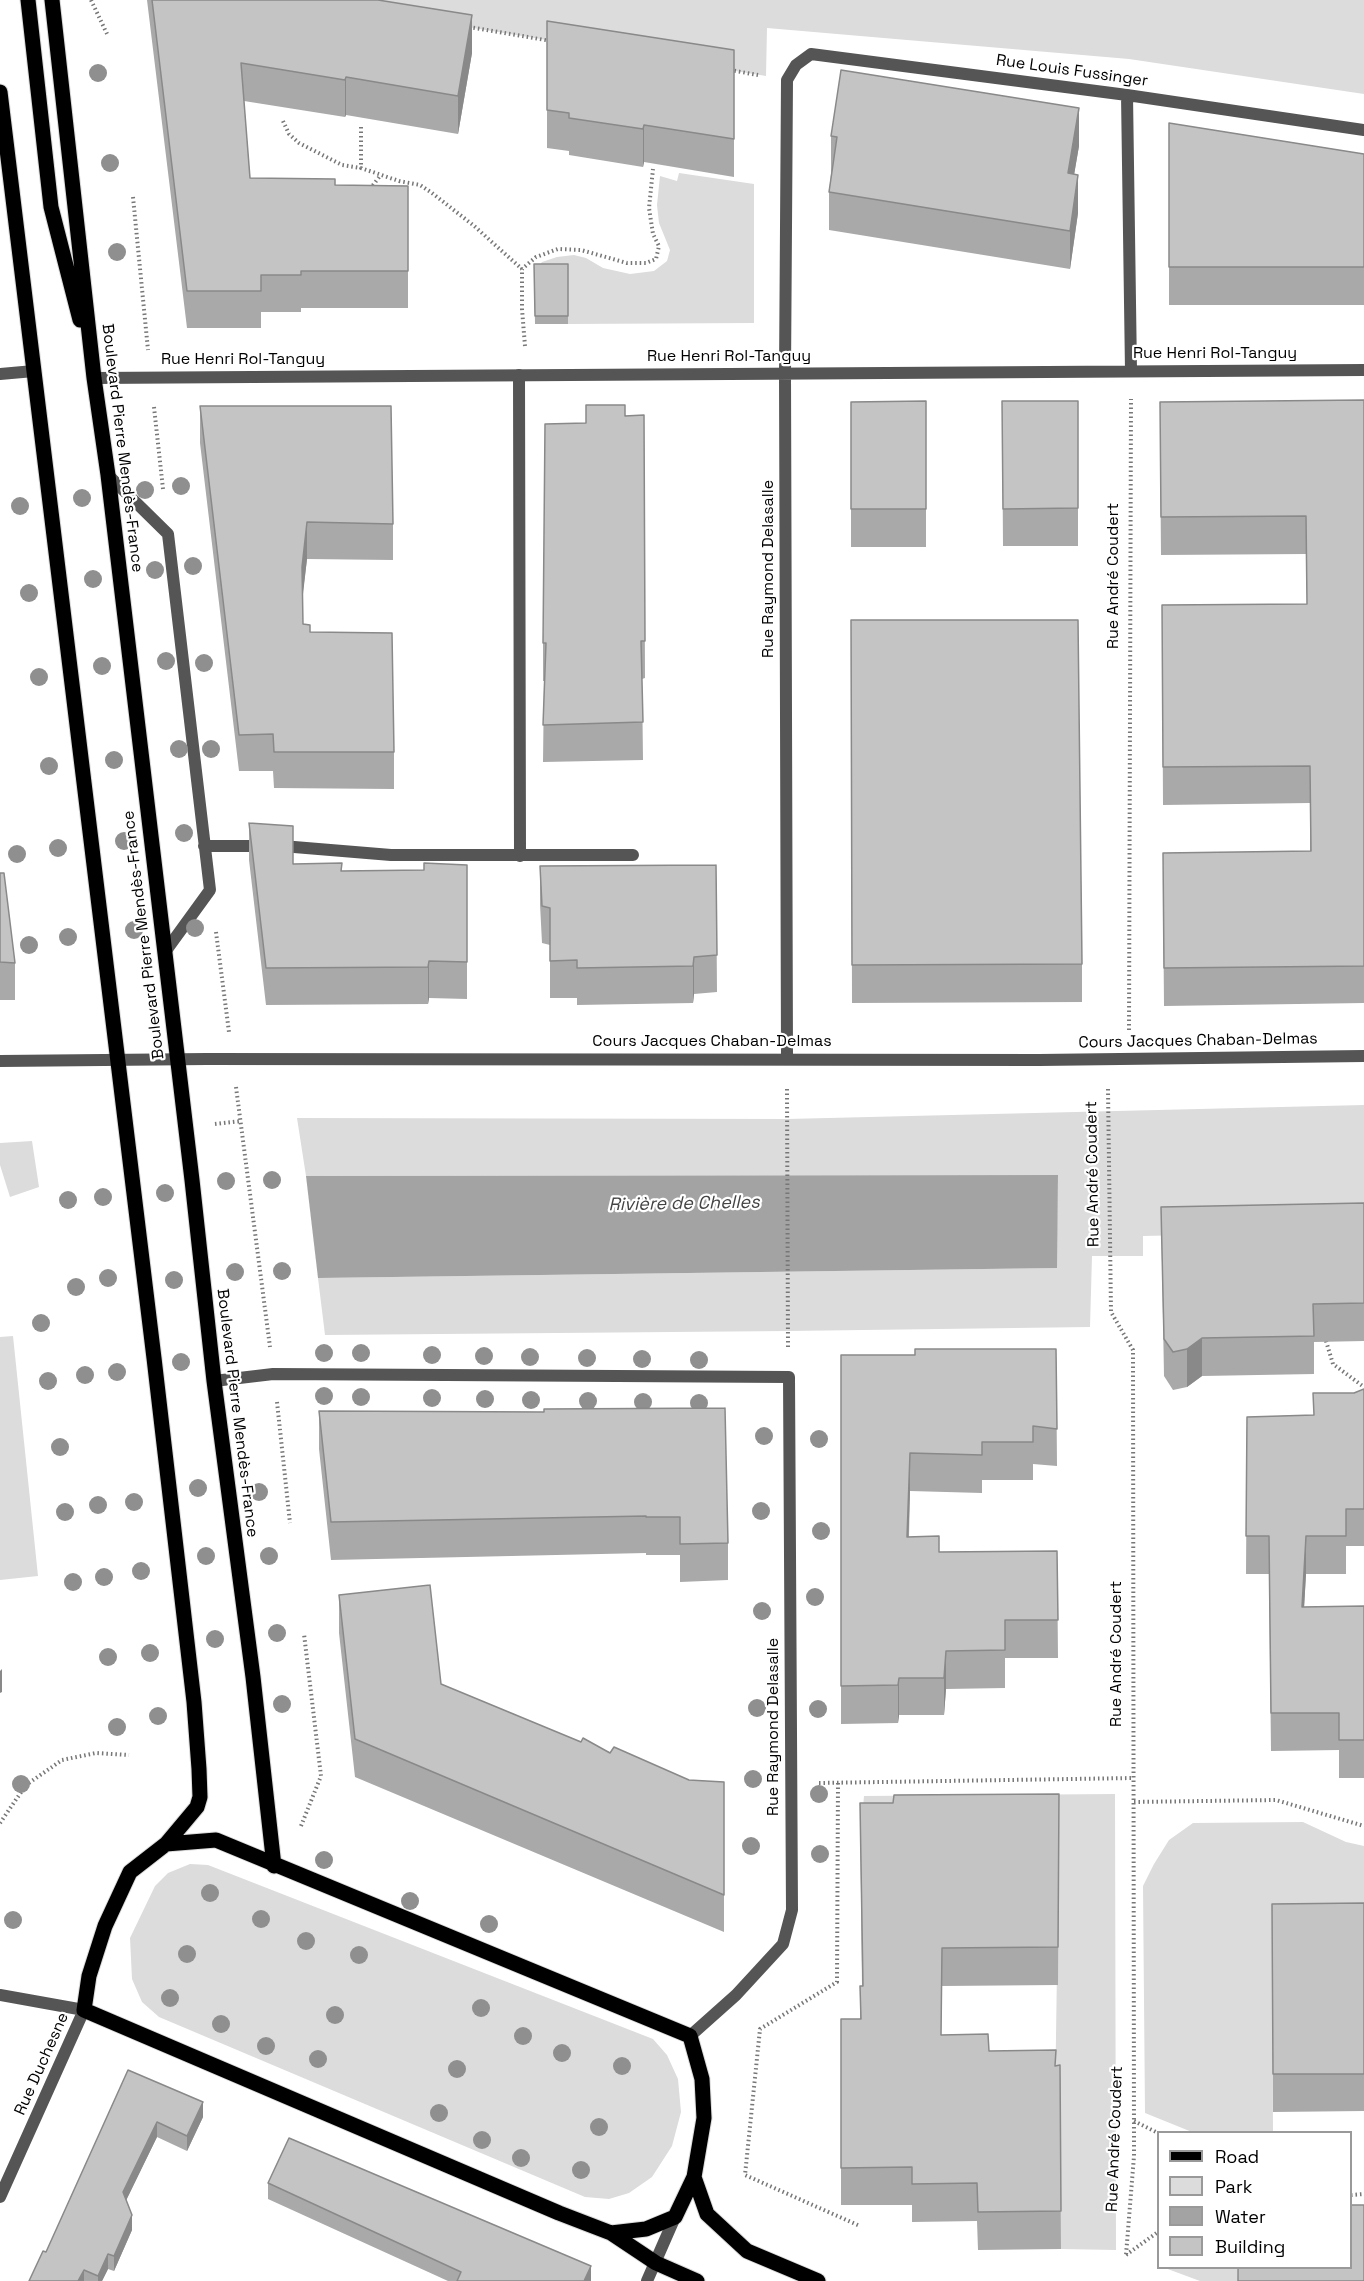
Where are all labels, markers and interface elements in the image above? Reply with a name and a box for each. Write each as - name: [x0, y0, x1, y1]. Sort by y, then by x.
- street label: Rue Louis Fussinger: [995, 51, 1149, 91]
- street label: Boulevard Pierre Mendès-France: [97, 323, 147, 573]
- street label: Rue Henri Rol-Tanguy: [1133, 344, 1297, 364]
- street label: Rue Henri Rol-Tanguy: [647, 347, 811, 367]
- street label: Rue Henri Rol-Tanguy: [161, 350, 325, 370]
- street label: Rue Raymond Delasalle: [759, 480, 779, 658]
- street label: Rue André Coudert: [1104, 503, 1124, 649]
- street label: Boulevard Pierre Mendès-France: [119, 810, 169, 1060]
- street label: Cours Jacques Chaban-Delmas: [1078, 1029, 1318, 1053]
- street label: Cours Jacques Chaban-Delmas: [592, 1032, 832, 1052]
- street label: Rue André Coudert: [1082, 1101, 1104, 1247]
- water label: Rivière de Chelles: [608, 1192, 760, 1216]
- street label: Boulevard Pierre Mendès-France: [212, 1288, 262, 1538]
- street label: Rue André Coudert: [1107, 1581, 1127, 1727]
- street label: Rue Raymond Delasalle: [764, 1638, 784, 1816]
- street label: Rue Duchesne: [11, 2010, 73, 2118]
- street label: Rue André Coudert: [1103, 2066, 1127, 2212]
- legend: [1157, 2131, 1352, 2269]
- text: Road: [1215, 2145, 1259, 2168]
- text: Park: [1215, 2175, 1252, 2198]
- text: Water: [1215, 2205, 1266, 2228]
- text: Building: [1215, 2235, 1285, 2258]

